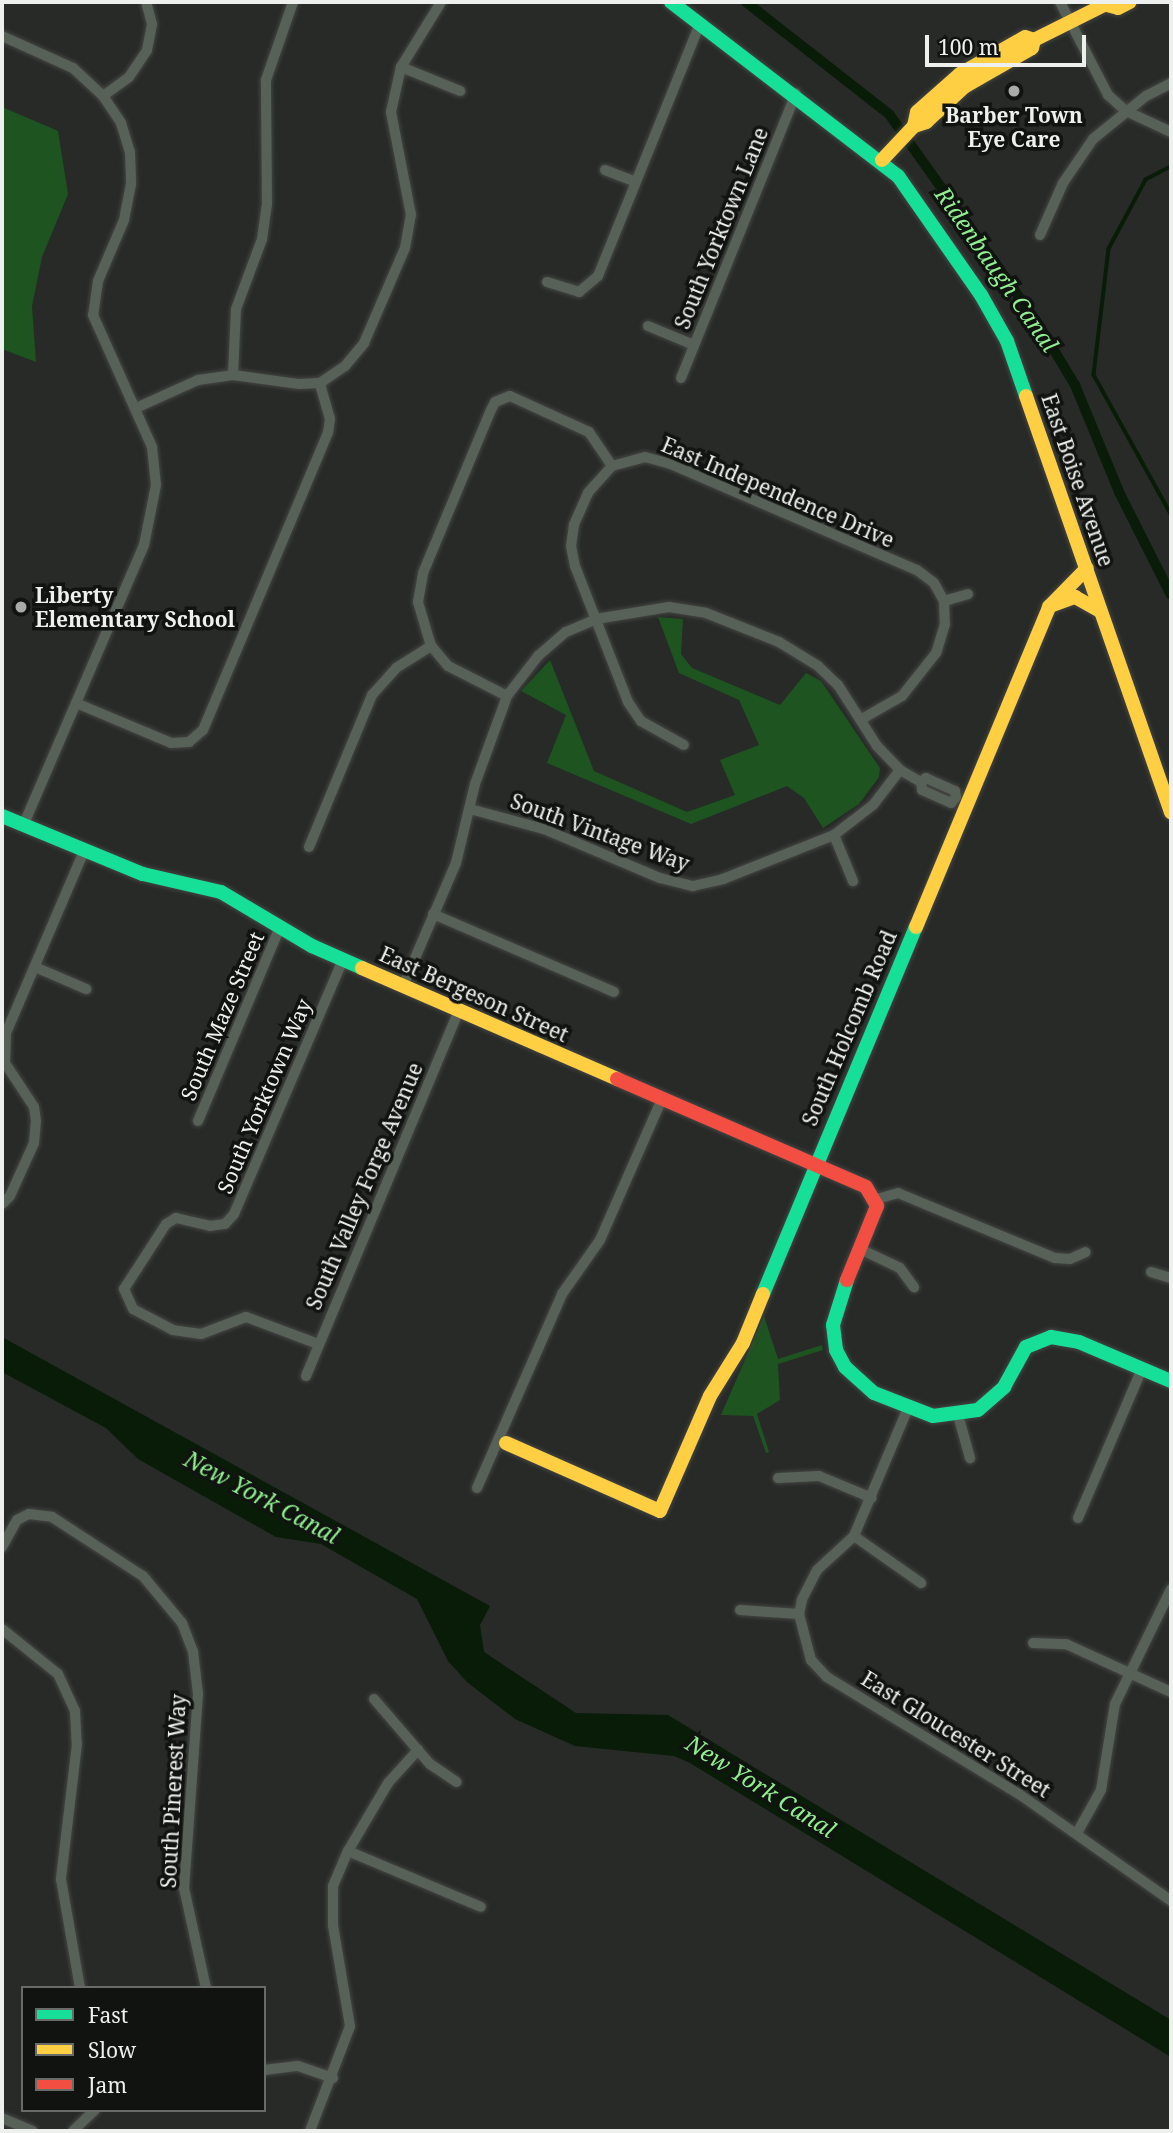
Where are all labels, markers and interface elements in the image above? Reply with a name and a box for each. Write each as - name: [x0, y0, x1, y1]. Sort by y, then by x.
- scale bar: [928, 21, 1089, 65]
- text: 100 m: [938, 33, 999, 61]
- marker: Barber Town Eye Care: [1006, 83, 1022, 99]
- place label: Barber Town Eye Care: [945, 102, 1083, 152]
- street label: South Yorktown Lane: [669, 123, 773, 333]
- water label: Ridenbaugh Canal: [930, 181, 1064, 357]
- street label: East Boise Avenue: [1037, 390, 1119, 570]
- street label: East Independence Drive: [658, 432, 898, 552]
- place label: Liberty Elementary School: [35, 582, 235, 632]
- marker: Liberty Elementary School: [13, 599, 29, 615]
- street label: South Vintage Way: [507, 788, 693, 876]
- street label: South Holcomb Road: [796, 927, 902, 1129]
- street label: South Maze Street: [175, 928, 269, 1104]
- street label: East Bergeson Street: [376, 941, 572, 1047]
- street label: South Yorktown Way: [211, 995, 317, 1197]
- street label: South Valley Forge Avenue: [300, 1059, 428, 1313]
- water label: New York Canal: [180, 1445, 344, 1549]
- street label: East Gloucester Street: [857, 1666, 1055, 1802]
- street label: South Pinerest Way: [155, 1693, 191, 1889]
- water label: New York Canal: [681, 1729, 841, 1843]
- legend: [21, 1986, 266, 2112]
- text: Fast: [88, 2001, 128, 2029]
- text: Slow: [88, 2036, 136, 2064]
- text: Jam: [88, 2071, 127, 2099]

